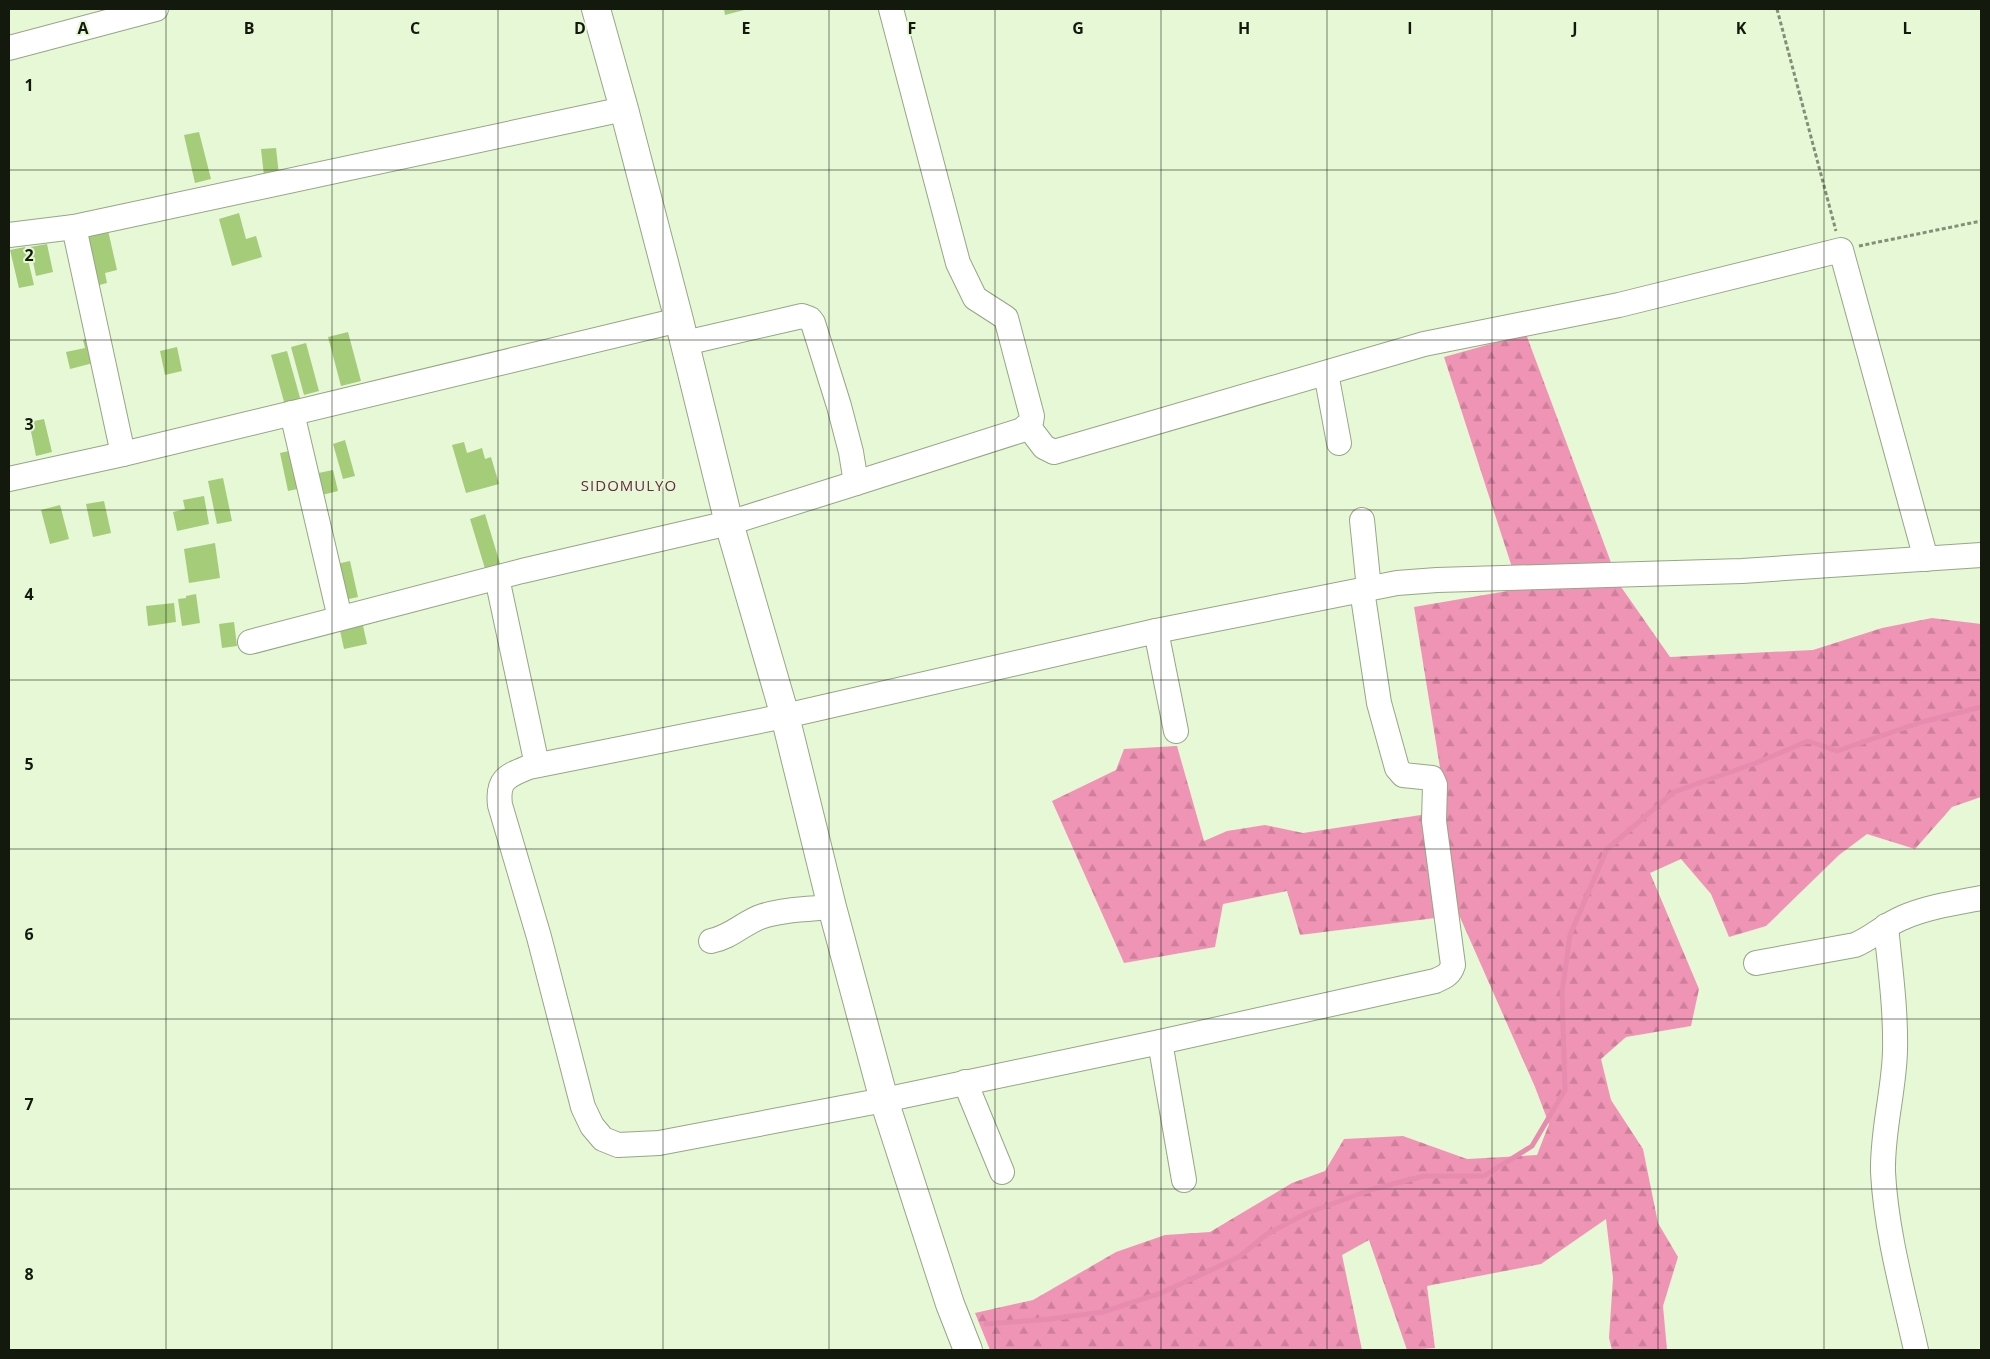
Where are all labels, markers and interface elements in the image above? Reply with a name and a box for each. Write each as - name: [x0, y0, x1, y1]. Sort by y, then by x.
- text: A: [77, 17, 89, 39]
- text: B: [244, 17, 254, 39]
- text: C: [410, 17, 420, 39]
- text: D: [574, 17, 586, 39]
- text: E: [742, 17, 751, 39]
- text: F: [908, 17, 916, 39]
- text: G: [1072, 17, 1084, 39]
- text: H: [1238, 17, 1250, 39]
- text: I: [1407, 17, 1413, 39]
- text: J: [1570, 17, 1578, 39]
- text: K: [1736, 17, 1747, 39]
- text: L: [1902, 17, 1912, 39]
- text: 1: [24, 74, 34, 96]
- text: 2: [24, 244, 34, 266]
- text: 3: [24, 413, 34, 435]
- district label: SIDOMULYO: [581, 475, 677, 495]
- text: 4: [24, 583, 34, 605]
- text: 5: [24, 753, 34, 775]
- text: 6: [24, 923, 34, 945]
- text: 7: [24, 1093, 34, 1115]
- text: 8: [24, 1263, 34, 1285]

